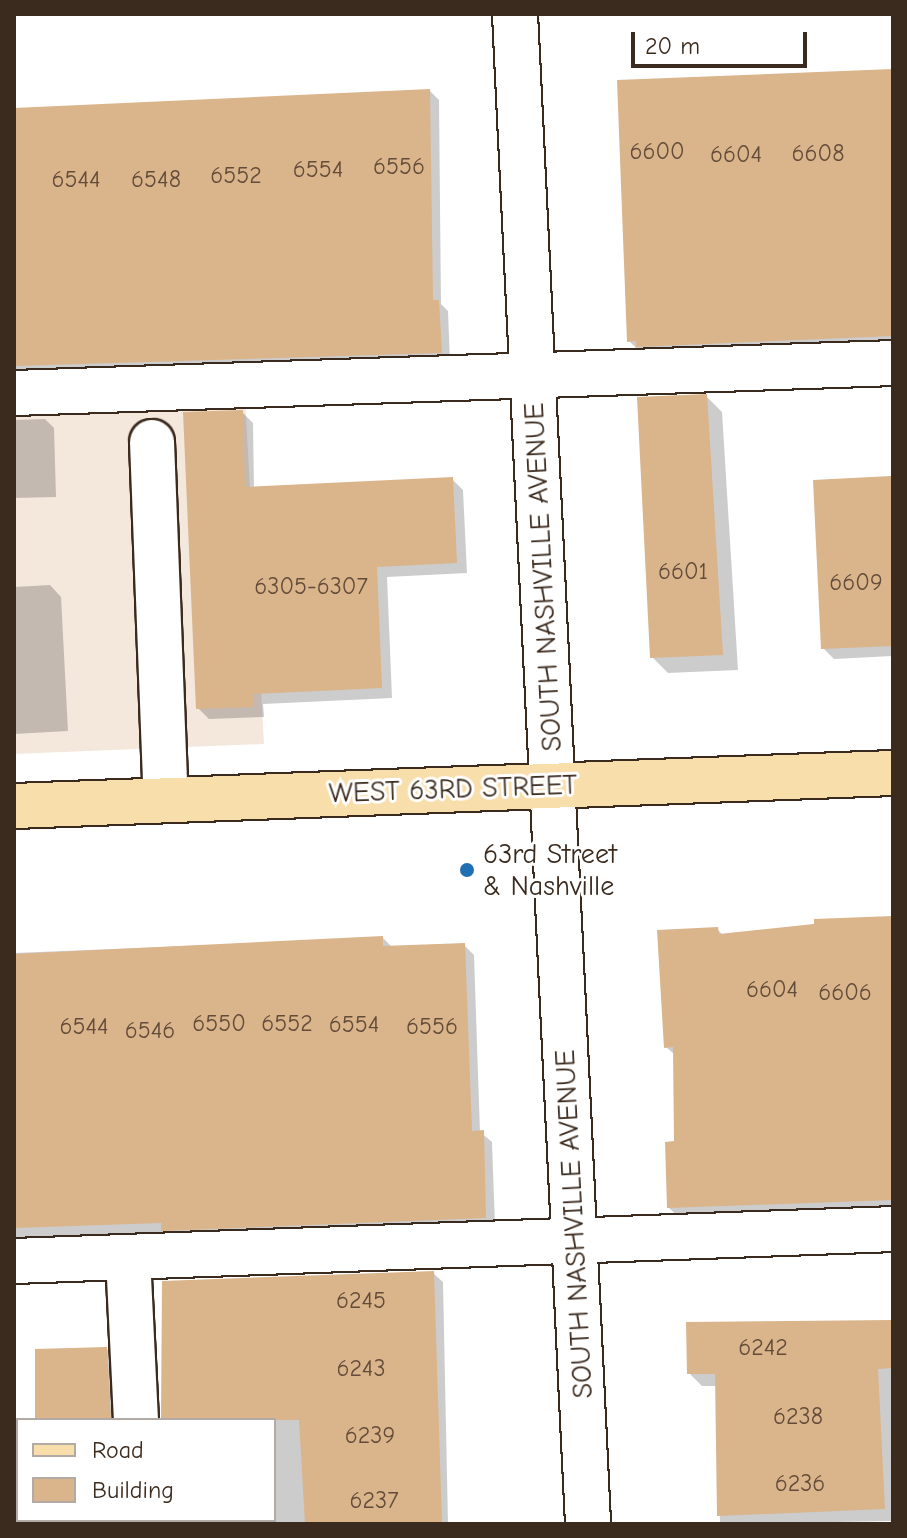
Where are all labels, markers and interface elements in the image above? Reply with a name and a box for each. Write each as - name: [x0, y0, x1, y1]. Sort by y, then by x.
- scale bar: [635, 16, 811, 66]
- text: 20 m: [645, 32, 700, 60]
- house number: 6600: [629, 138, 685, 166]
- house number: 6608: [792, 140, 844, 168]
- house number: 6604: [710, 141, 762, 169]
- house number: 6556: [373, 153, 425, 181]
- house number: 6554: [293, 156, 343, 184]
- house number: 6552: [210, 162, 262, 190]
- house number: 6544: [51, 166, 101, 194]
- house number: 6548: [131, 166, 181, 194]
- street label: SOUTH NASHVILLE AVENUE: [517, 402, 569, 752]
- house number: 6601: [658, 558, 708, 586]
- house number: 6609: [829, 569, 883, 597]
- house number: 6305-6307: [254, 573, 368, 601]
- street label: WEST 63RD STREET: [328, 768, 578, 810]
- place label: 63rd Street & Nashville: [483, 837, 617, 903]
- marker: 63rd Street & Nashville: [458, 861, 476, 879]
- house number: 6604: [746, 976, 798, 1004]
- house number: 6606: [818, 979, 872, 1007]
- house number: 6550: [192, 1010, 246, 1038]
- house number: 6552: [261, 1010, 313, 1038]
- house number: 6554: [329, 1011, 379, 1039]
- house number: 6544: [59, 1013, 109, 1041]
- house number: 6556: [406, 1013, 458, 1041]
- house number: 6546: [125, 1017, 175, 1045]
- street label: SOUTH NASHVILLE AVENUE: [548, 1049, 600, 1399]
- house number: 6245: [336, 1287, 386, 1315]
- house number: 6242: [738, 1334, 788, 1362]
- house number: 6243: [336, 1355, 386, 1383]
- house number: 6238: [773, 1403, 823, 1431]
- legend: [16, 1418, 276, 1522]
- house number: 6239: [345, 1422, 395, 1450]
- text: Road: [92, 1436, 144, 1464]
- house number: 6236: [775, 1470, 825, 1498]
- text: Building: [92, 1476, 174, 1504]
- house number: 6237: [349, 1487, 399, 1515]

